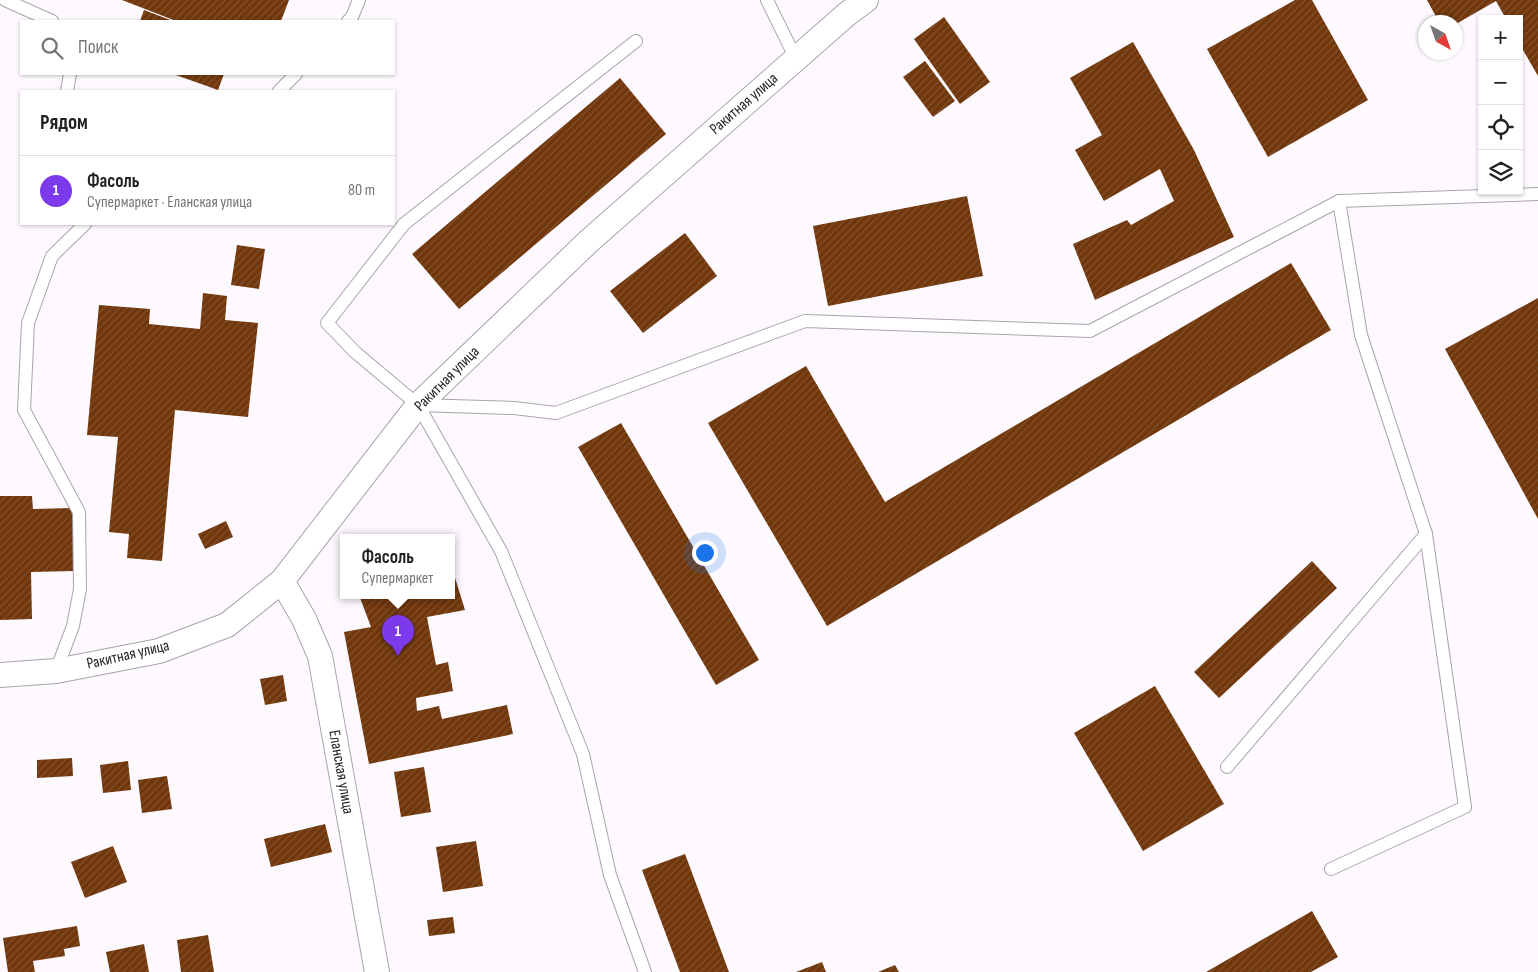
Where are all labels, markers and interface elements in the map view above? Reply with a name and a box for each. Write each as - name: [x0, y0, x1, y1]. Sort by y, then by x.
- north arrow: [1418, 15, 1463, 60]
- map controls: [1478, 15, 1523, 195]
- button: +: [1478, 15, 1523, 60]
- search box: [20, 20, 395, 75]
- icon: search: [38, 34, 66, 62]
- text: Поиск: [78, 36, 118, 59]
- button: −: [1478, 60, 1523, 105]
- street label: Ракитная улица: [706, 69, 782, 139]
- button: locate: [1478, 105, 1523, 150]
- text: Рядом: [40, 110, 88, 135]
- button: layers: [1478, 150, 1523, 195]
- text: Фасоль: [87, 170, 140, 193]
- text: 1: [53, 181, 59, 200]
- text: 80 m: [348, 181, 375, 200]
- text: Супермаркет · Еланская улица: [87, 193, 252, 212]
- street label: Ракитная улица: [410, 342, 484, 416]
- popup: [340, 534, 455, 599]
- your location: [692, 540, 718, 566]
- text: Фасоль: [362, 546, 414, 569]
- text: Супермаркет: [362, 569, 433, 588]
- pin: 1: [382, 615, 414, 656]
- street label: Ракитная улица: [85, 636, 171, 674]
- street label: Еланская улица: [324, 729, 358, 815]

